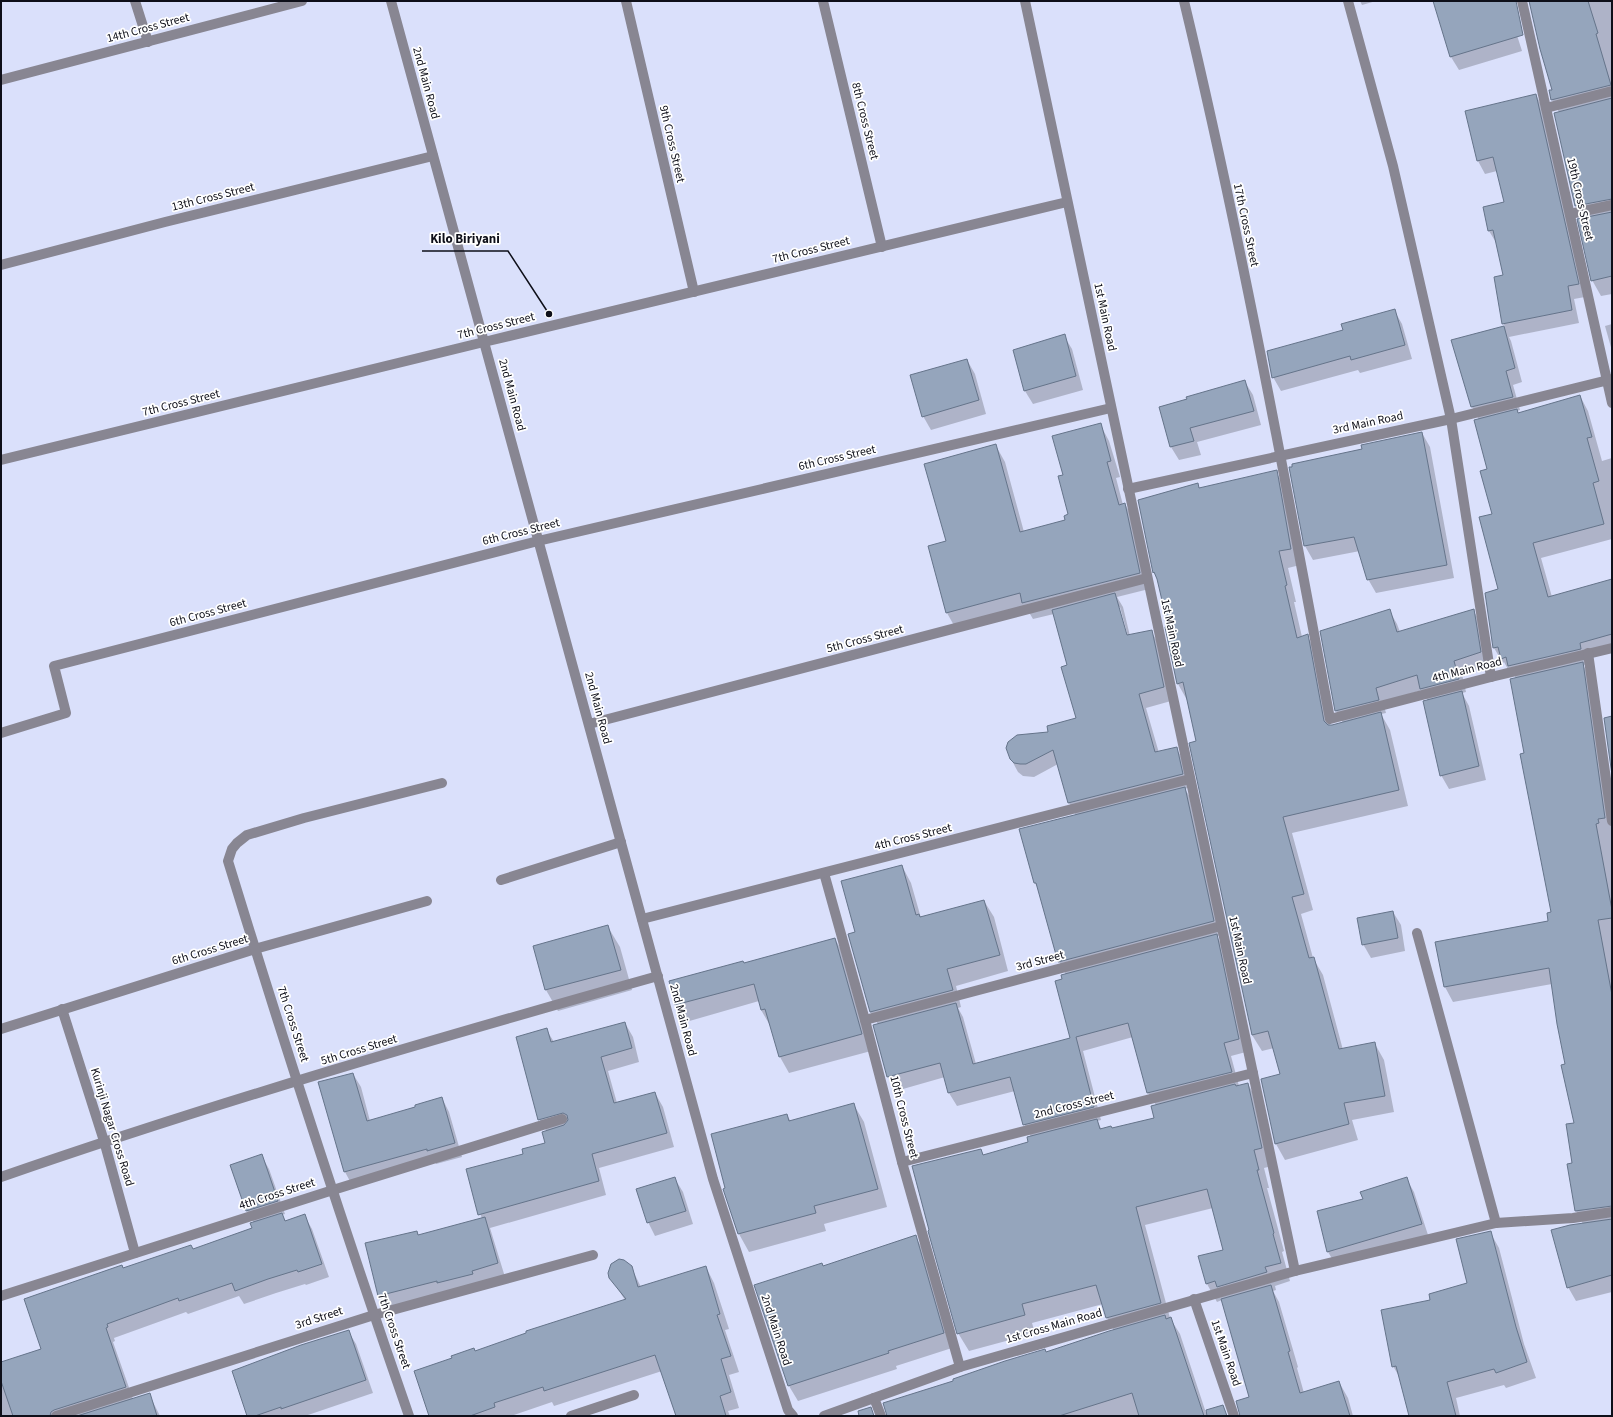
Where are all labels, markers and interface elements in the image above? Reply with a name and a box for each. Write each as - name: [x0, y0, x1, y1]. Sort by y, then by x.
- street label: 14th Cross Street: [105, 9, 191, 47]
- street label: 2nd Main Road: [408, 45, 444, 121]
- street label: 8th Cross Street: [847, 81, 883, 161]
- street label: 9th Cross Street: [655, 104, 689, 184]
- street label: 19th Cross Street: [1562, 156, 1598, 242]
- street label: 13th Cross Street: [170, 178, 256, 216]
- street label: 17th Cross Street: [1229, 182, 1263, 268]
- callout: Kilo Biriyani: [422, 226, 508, 251]
- text: Kilo Biriyani: [430, 230, 500, 248]
- street label: 7th Cross Street: [771, 232, 851, 268]
- street label: 1st Main Road: [1089, 281, 1121, 353]
- street label: 7th Cross Street: [456, 308, 536, 344]
- street label: 2nd Main Road: [494, 357, 530, 433]
- street label: 7th Cross Street: [141, 385, 221, 421]
- street label: 3rd Main Road: [1331, 407, 1405, 439]
- street label: 6th Cross Street: [797, 441, 877, 475]
- street label: 6th Cross Street: [481, 514, 561, 550]
- street label: 6th Cross Street: [168, 595, 248, 631]
- street label: 1st Main Road: [1156, 597, 1188, 669]
- street label: 5th Cross Street: [825, 621, 905, 657]
- street label: 4th Main Road: [1430, 653, 1504, 687]
- street label: 2nd Main Road: [580, 670, 616, 746]
- street label: 4th Cross Street: [873, 819, 953, 855]
- street label: 1st Main Road: [1224, 914, 1256, 986]
- street label: 6th Cross Street: [170, 930, 250, 970]
- street label: 3rd Street: [1014, 946, 1066, 976]
- street label: 2nd Main Road: [665, 982, 701, 1058]
- street label: 7th Cross Street: [273, 984, 313, 1064]
- street label: 5th Cross Street: [319, 1030, 399, 1070]
- street label: Kurinji Nagar Cross Road: [86, 1066, 138, 1188]
- street label: 10th Cross Street: [885, 1074, 923, 1160]
- street label: 2nd Cross Street: [1032, 1087, 1116, 1123]
- street label: 4th Cross Street: [237, 1174, 317, 1214]
- street label: 7th Cross Street: [373, 1291, 415, 1371]
- street label: 2nd Main Road: [756, 1292, 796, 1368]
- street label: 3rd Street: [293, 1302, 345, 1334]
- street label: 1st Cross Main Road: [1004, 1304, 1104, 1348]
- street label: 1st Main Road: [1207, 1317, 1245, 1389]

